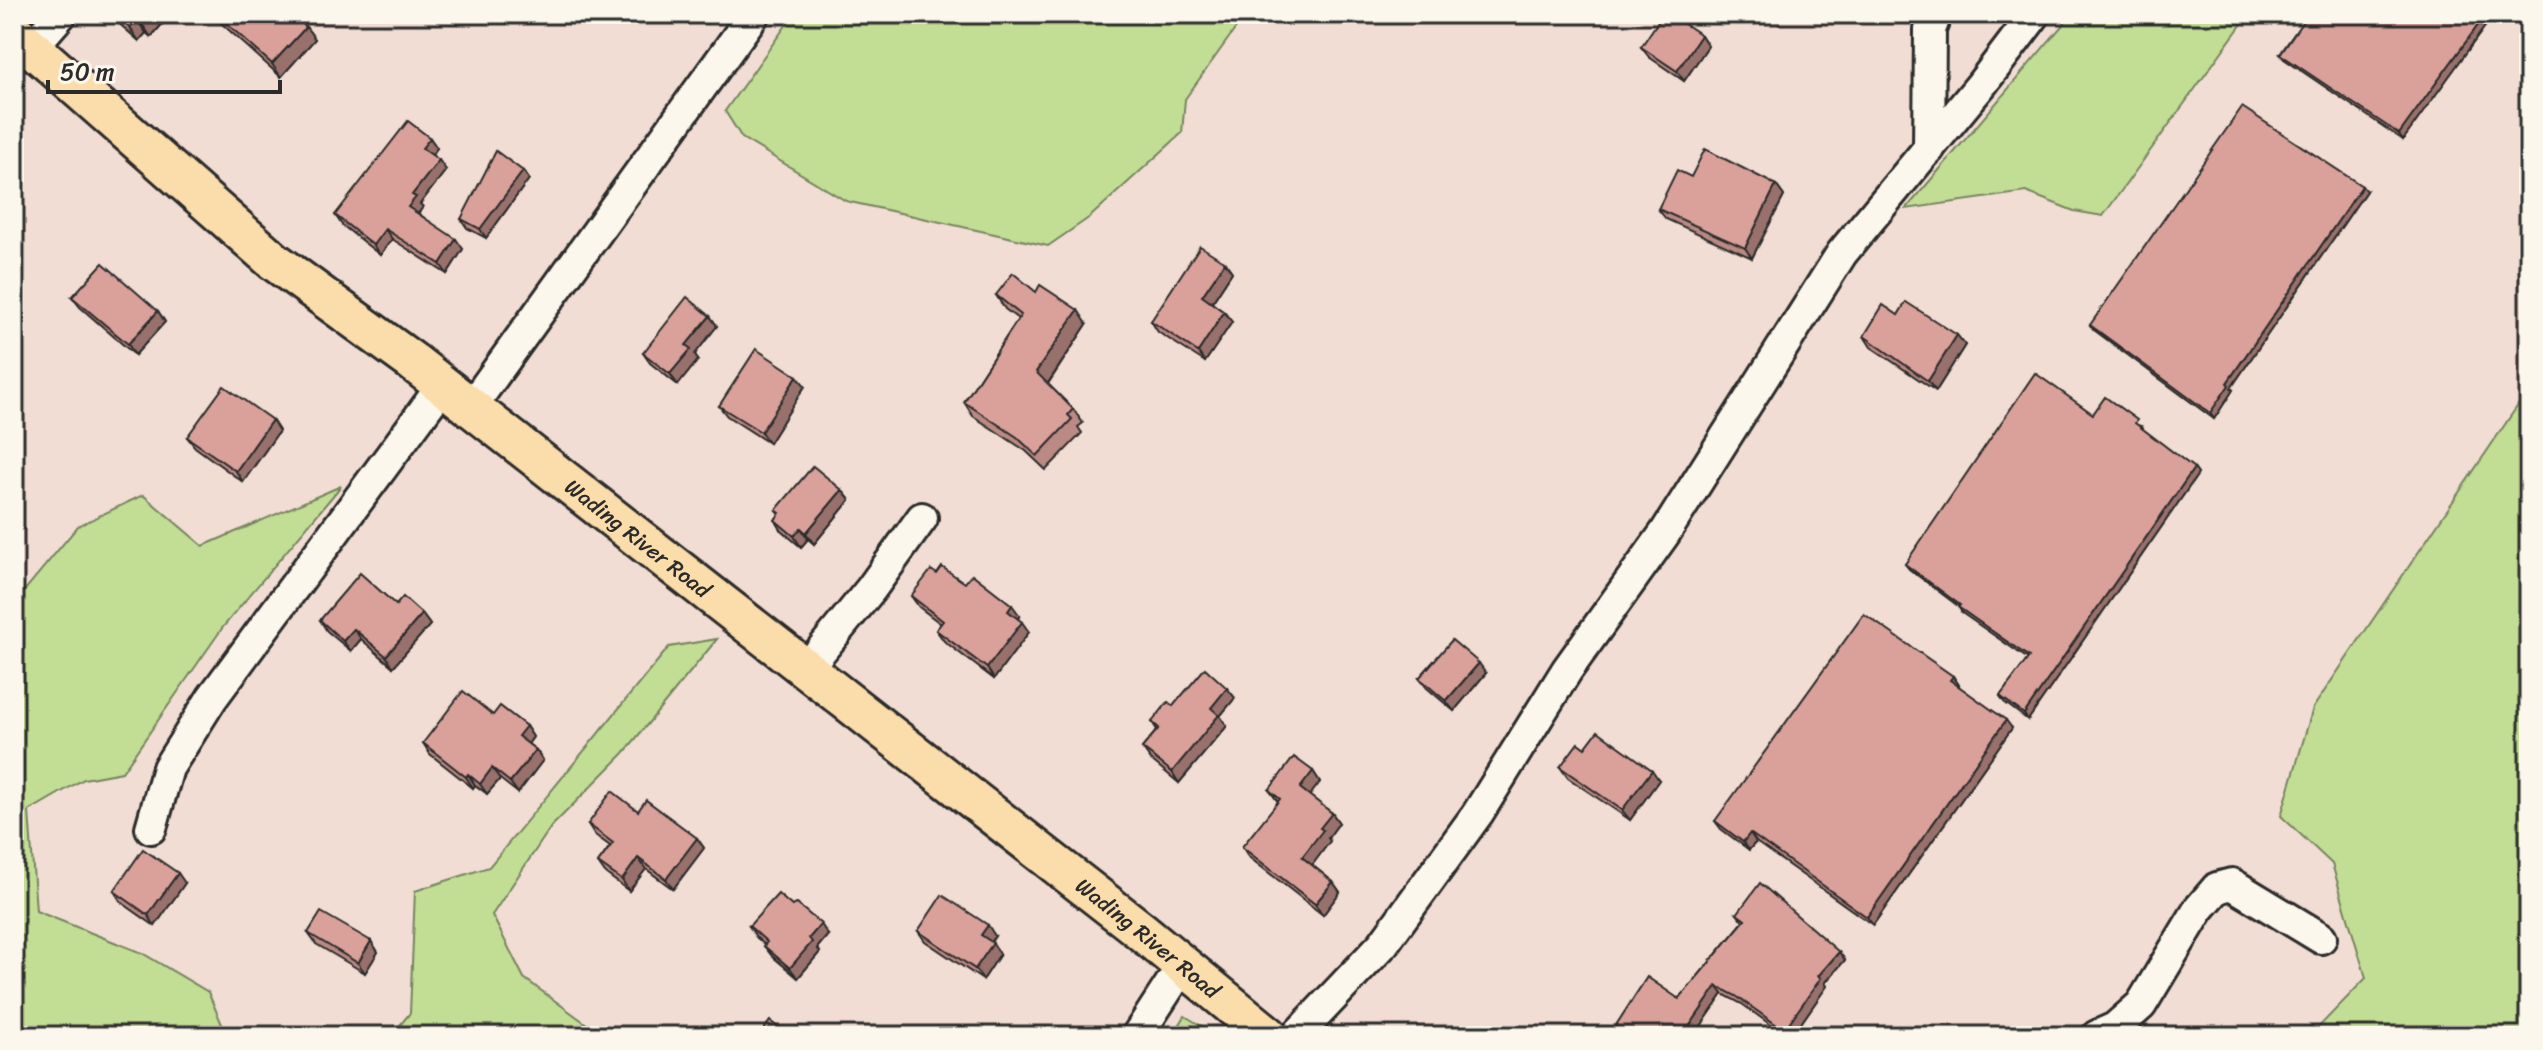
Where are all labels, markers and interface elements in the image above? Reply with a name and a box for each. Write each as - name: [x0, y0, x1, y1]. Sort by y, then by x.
- scale bar: [48, 44, 280, 94]
- text: 50 m: [60, 51, 115, 93]
- street label: Wading River Road: [556, 468, 721, 609]
- street label: Wading River Road: [1067, 867, 1230, 1010]

